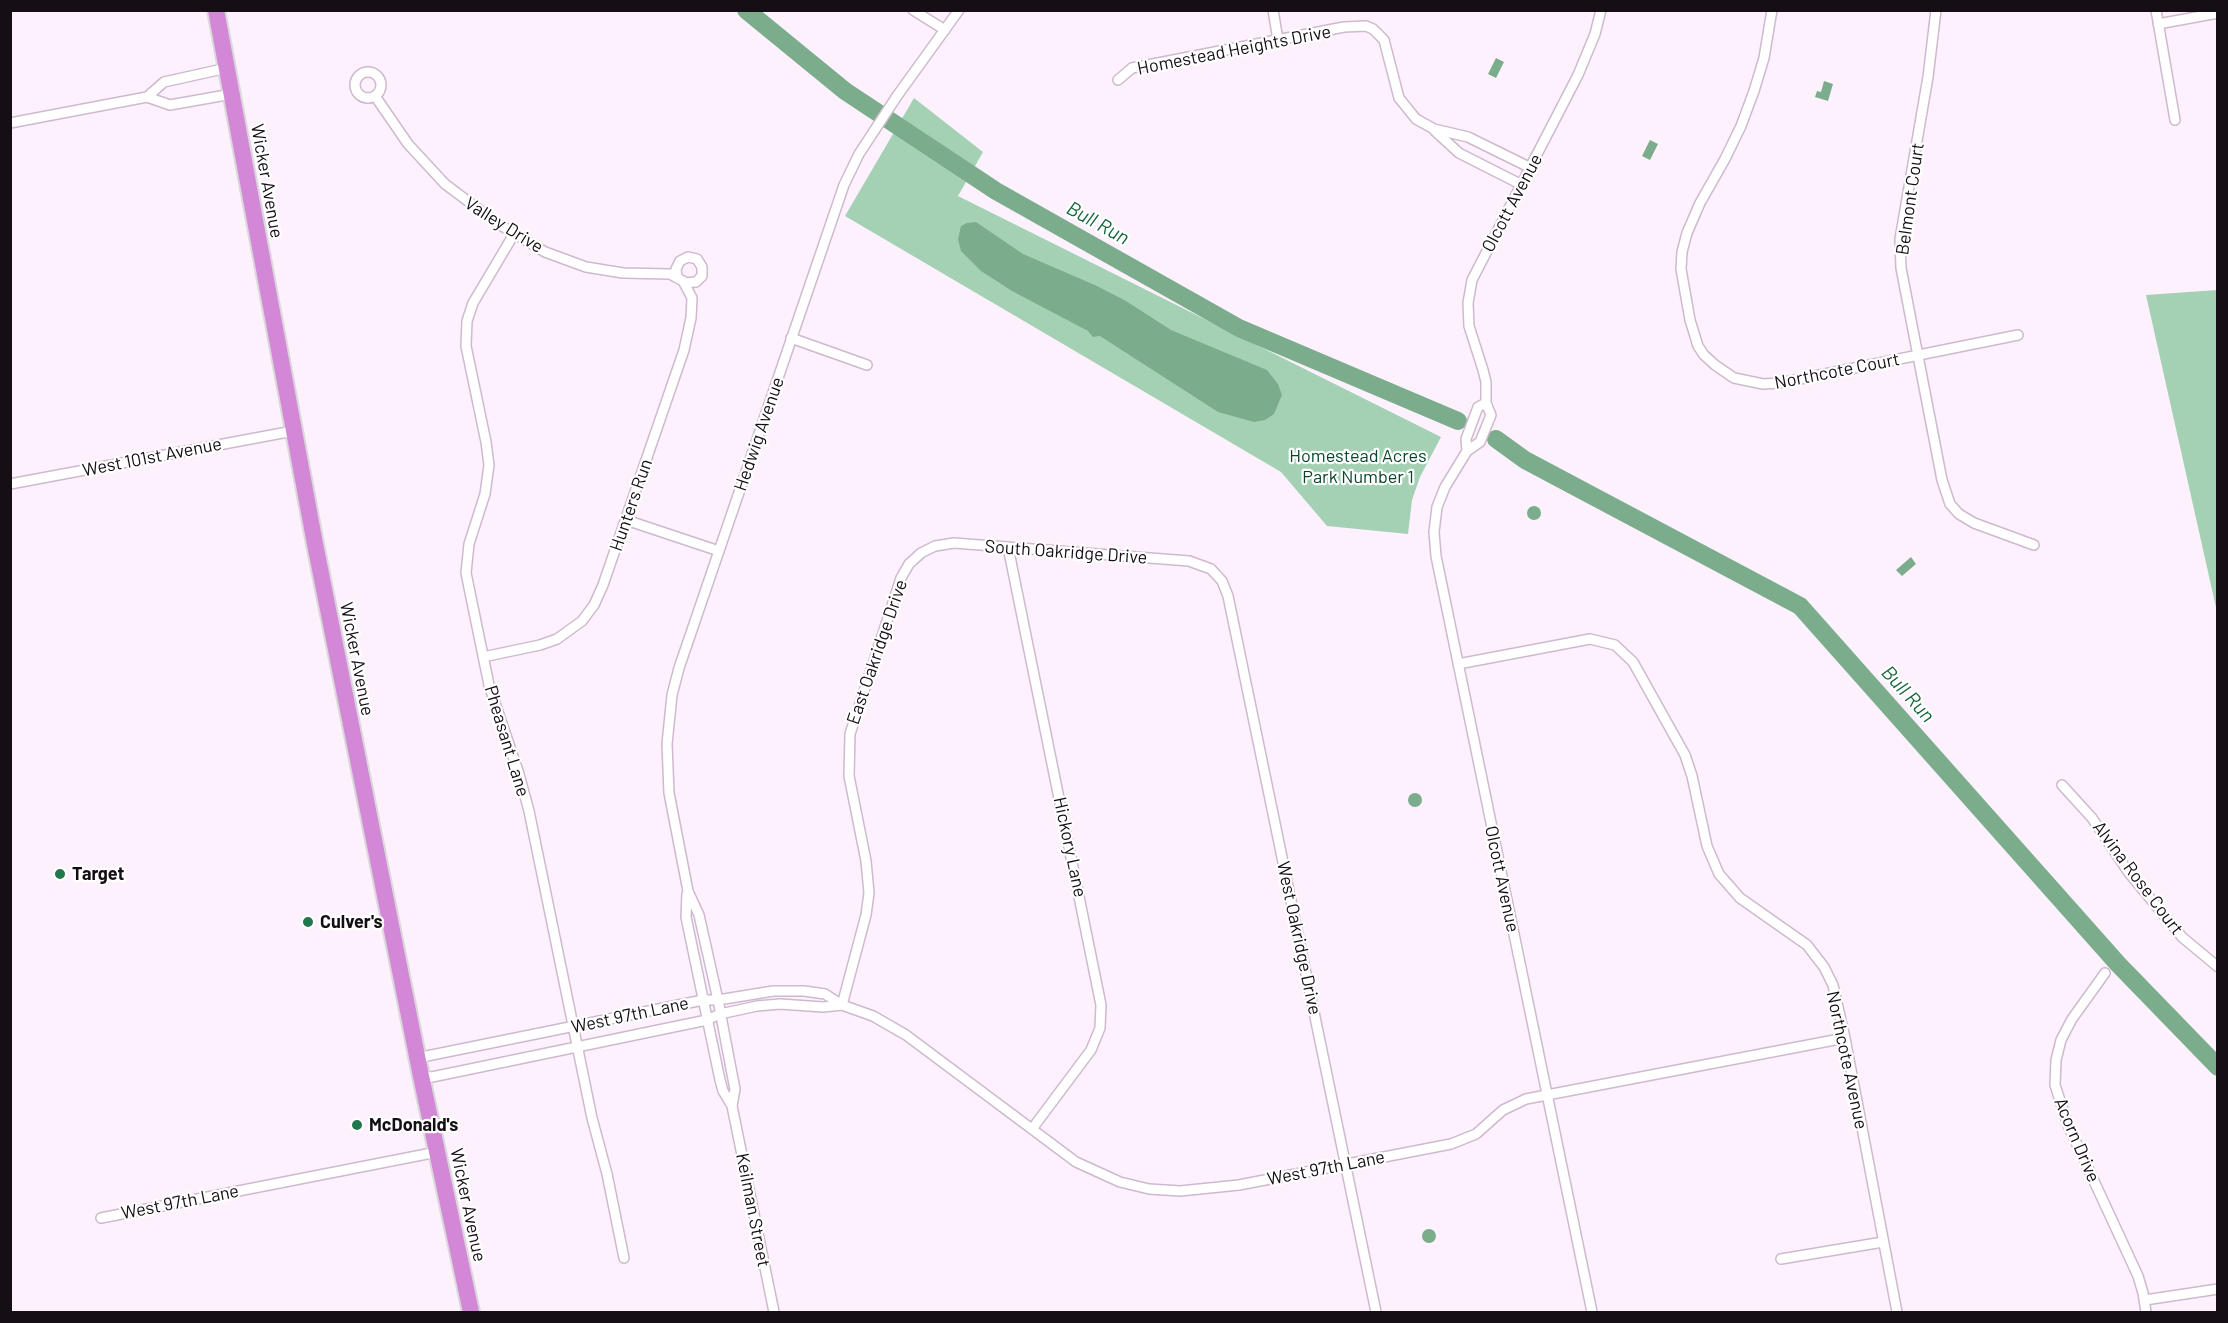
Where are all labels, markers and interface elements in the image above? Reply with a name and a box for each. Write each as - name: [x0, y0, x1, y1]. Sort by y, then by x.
- street label: Homestead Heights Drive: [1135, 21, 1333, 79]
- street label: Wicker Avenue: [246, 122, 288, 240]
- street label: Belmont Court: [1891, 141, 1929, 257]
- street label: Olcott Avenue: [1477, 150, 1547, 256]
- street label: Valley Drive: [461, 192, 547, 258]
- water label: Bull Run: [1063, 196, 1133, 250]
- street label: Northcote Court: [1773, 348, 1901, 394]
- street label: Hedwig Avenue: [729, 374, 789, 494]
- street label: West 101st Avenue: [81, 433, 223, 481]
- park label: Homestead Acres Park Number 1: [1289, 445, 1427, 488]
- street label: Hunters Run: [605, 456, 657, 554]
- street label: South Oakridge Drive: [984, 536, 1148, 568]
- street label: East Oakridge Drive: [842, 577, 912, 727]
- street label: Wicker Avenue: [335, 600, 379, 718]
- water label: Bull Run: [1876, 661, 1940, 727]
- street label: Pheasant Lane: [480, 683, 534, 799]
- street label: Hickory Lane: [1049, 795, 1091, 899]
- street label: Alvina Rose Court: [2088, 817, 2188, 939]
- street label: Olcott Avenue: [1480, 824, 1524, 934]
- street label: West Oakridge Drive: [1272, 859, 1326, 1017]
- place label: Target: [72, 863, 124, 885]
- marker: Target: [53, 867, 67, 881]
- place label: Culver's: [320, 911, 383, 933]
- marker: Culver's: [301, 915, 315, 929]
- street label: Northcote Avenue: [1822, 989, 1872, 1131]
- street label: West 97th Lane: [569, 992, 691, 1038]
- street label: Acorn Drive: [2050, 1094, 2104, 1186]
- place label: McDonald's: [369, 1114, 458, 1136]
- marker: McDonald's: [350, 1118, 364, 1132]
- street label: Wicker Avenue: [445, 1146, 491, 1264]
- street label: West 97th Lane: [1265, 1146, 1387, 1190]
- street label: Keilman Street: [731, 1151, 775, 1269]
- street label: West 97th Lane: [119, 1180, 241, 1224]

